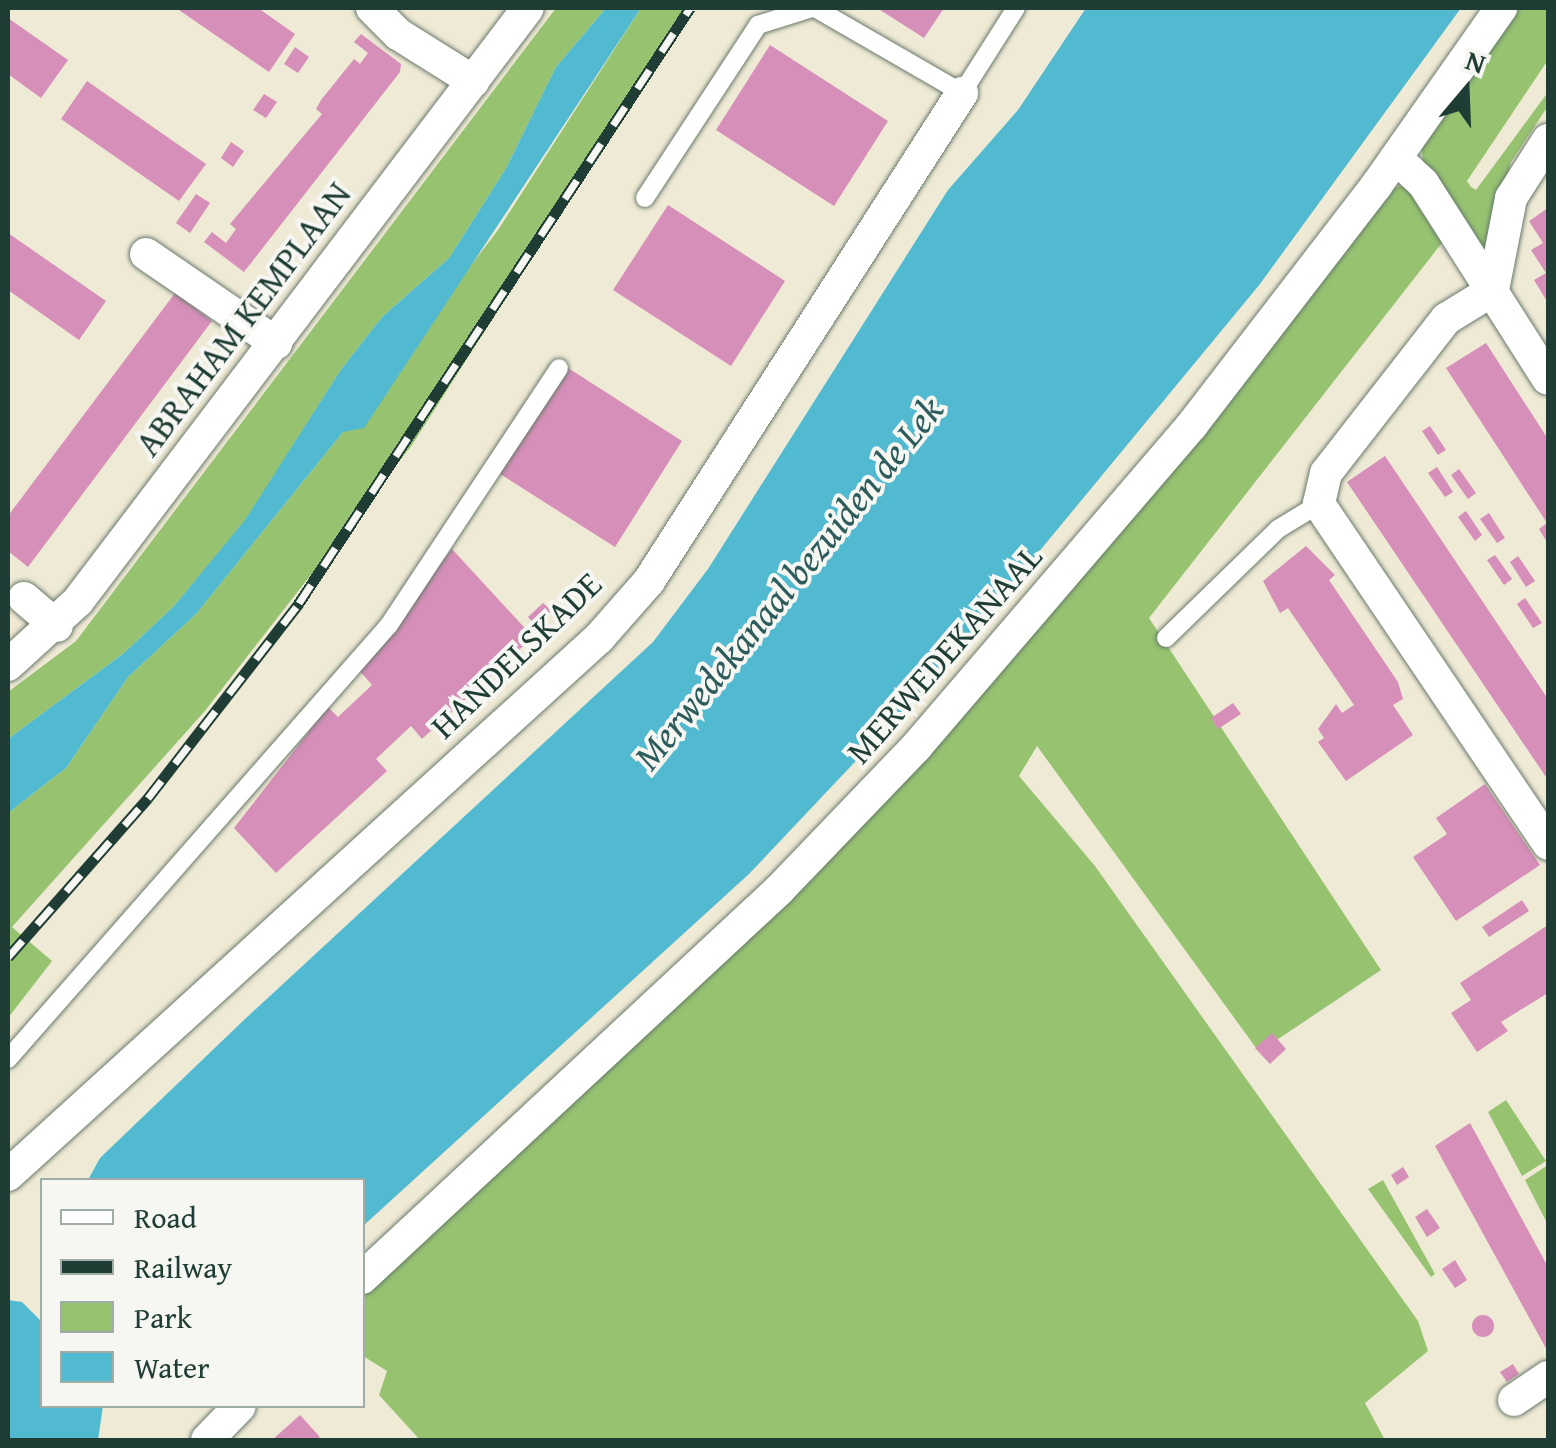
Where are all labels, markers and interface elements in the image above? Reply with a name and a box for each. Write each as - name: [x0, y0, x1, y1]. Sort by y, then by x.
- text: N: [1460, 39, 1491, 84]
- north arrow: [1416, 40, 1516, 140]
- street label: ABRAHAM KEMPLAAN: [126, 174, 360, 464]
- water label: Merwedekanaal bezuiden de Lek: [624, 387, 952, 779]
- street label: MERWEDEKANAAL: [838, 536, 1050, 772]
- street label: HANDELSKADE: [422, 563, 610, 747]
- legend: [40, 1178, 365, 1408]
- text: Road: [134, 1195, 197, 1239]
- text: Railway: [134, 1245, 232, 1289]
- text: Park: [134, 1295, 192, 1339]
- text: Water: [134, 1345, 210, 1389]

